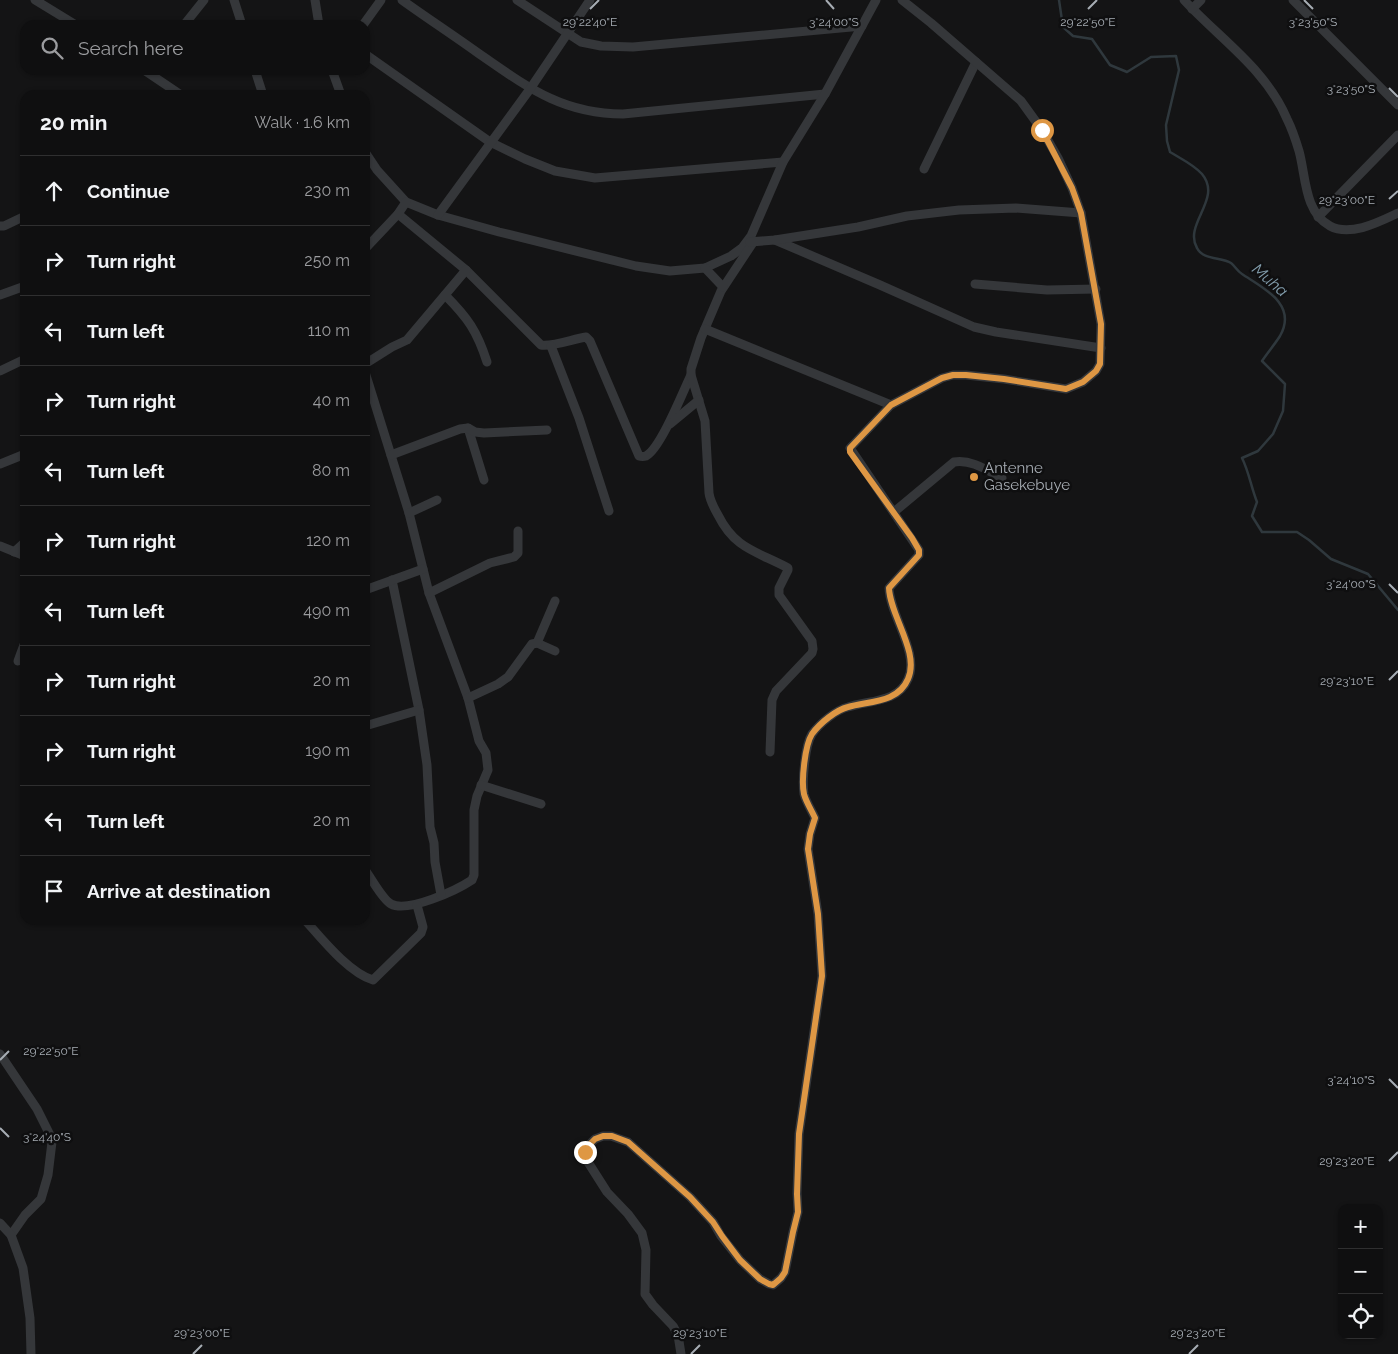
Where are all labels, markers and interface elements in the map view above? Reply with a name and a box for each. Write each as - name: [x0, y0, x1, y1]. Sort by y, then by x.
- text: 29°22'40"E: [563, 15, 617, 29]
- text: 3°24'00"S: [809, 15, 859, 29]
- text: 29°22'50"E: [1060, 15, 1116, 29]
- text: 3°23'50"S: [1289, 15, 1337, 29]
- search box: [20, 20, 370, 75]
- icon: search: [38, 34, 66, 62]
- text: Search here: [78, 37, 184, 59]
- text: 3°23'50"S: [1327, 82, 1375, 96]
- text: 20 min: [40, 110, 107, 135]
- text: Walk · 1.6 km: [255, 113, 350, 132]
- route start: [1031, 119, 1054, 142]
- icon: ahead: [40, 177, 68, 205]
- text: Continue: [87, 180, 170, 202]
- text: 230 m: [305, 181, 350, 200]
- text: 29°23'00"E: [1319, 193, 1375, 207]
- icon: right: [40, 247, 68, 275]
- text: Turn right: [87, 250, 176, 272]
- text: 250 m: [304, 251, 350, 270]
- water label: Muha: [1248, 259, 1292, 301]
- icon: left: [40, 317, 68, 345]
- text: Turn left: [87, 320, 164, 342]
- text: 110 m: [308, 321, 350, 340]
- icon: right: [40, 387, 68, 415]
- text: Turn right: [87, 390, 176, 412]
- text: 40 m: [313, 391, 350, 410]
- icon: left: [40, 457, 68, 485]
- place label: Antenne Gasekebuye: [984, 459, 1070, 494]
- text: Turn left: [87, 460, 164, 482]
- text: 80 m: [312, 461, 350, 480]
- marker: Antenne Gasekebuye: [968, 471, 980, 483]
- icon: right: [40, 527, 68, 555]
- text: Turn right: [87, 530, 176, 552]
- text: 120 m: [306, 531, 350, 550]
- text: 3°24'00"S: [1326, 577, 1376, 591]
- icon: left: [40, 597, 68, 625]
- text: Turn left: [87, 600, 164, 622]
- text: 490 m: [303, 601, 350, 620]
- icon: right: [40, 667, 68, 695]
- text: Turn right: [87, 670, 176, 692]
- text: 20 m: [313, 671, 350, 690]
- text: 29°23'10"E: [1320, 674, 1374, 688]
- icon: right: [40, 737, 68, 765]
- text: Turn right: [87, 740, 176, 762]
- text: 190 m: [305, 741, 350, 760]
- icon: left: [40, 807, 68, 835]
- text: Turn left: [87, 810, 164, 832]
- text: 20 m: [313, 811, 350, 830]
- icon: arrive: [40, 877, 68, 905]
- text: Arrive at destination: [87, 880, 271, 902]
- text: 29°22'50"E: [23, 1044, 79, 1058]
- text: 3°24'10"S: [1327, 1073, 1375, 1087]
- text: 3°24'40"S: [23, 1130, 71, 1144]
- route end: [574, 1141, 597, 1164]
- text: 29°23'20"E: [1319, 1154, 1375, 1168]
- map controls: [1338, 1204, 1383, 1339]
- button: +: [1338, 1204, 1383, 1249]
- button: −: [1338, 1249, 1383, 1294]
- button: locate: [1338, 1294, 1383, 1339]
- text: 29°23'00"E: [174, 1326, 230, 1340]
- text: 29°23'10"E: [673, 1326, 727, 1340]
- text: 29°23'20"E: [1170, 1326, 1226, 1340]

